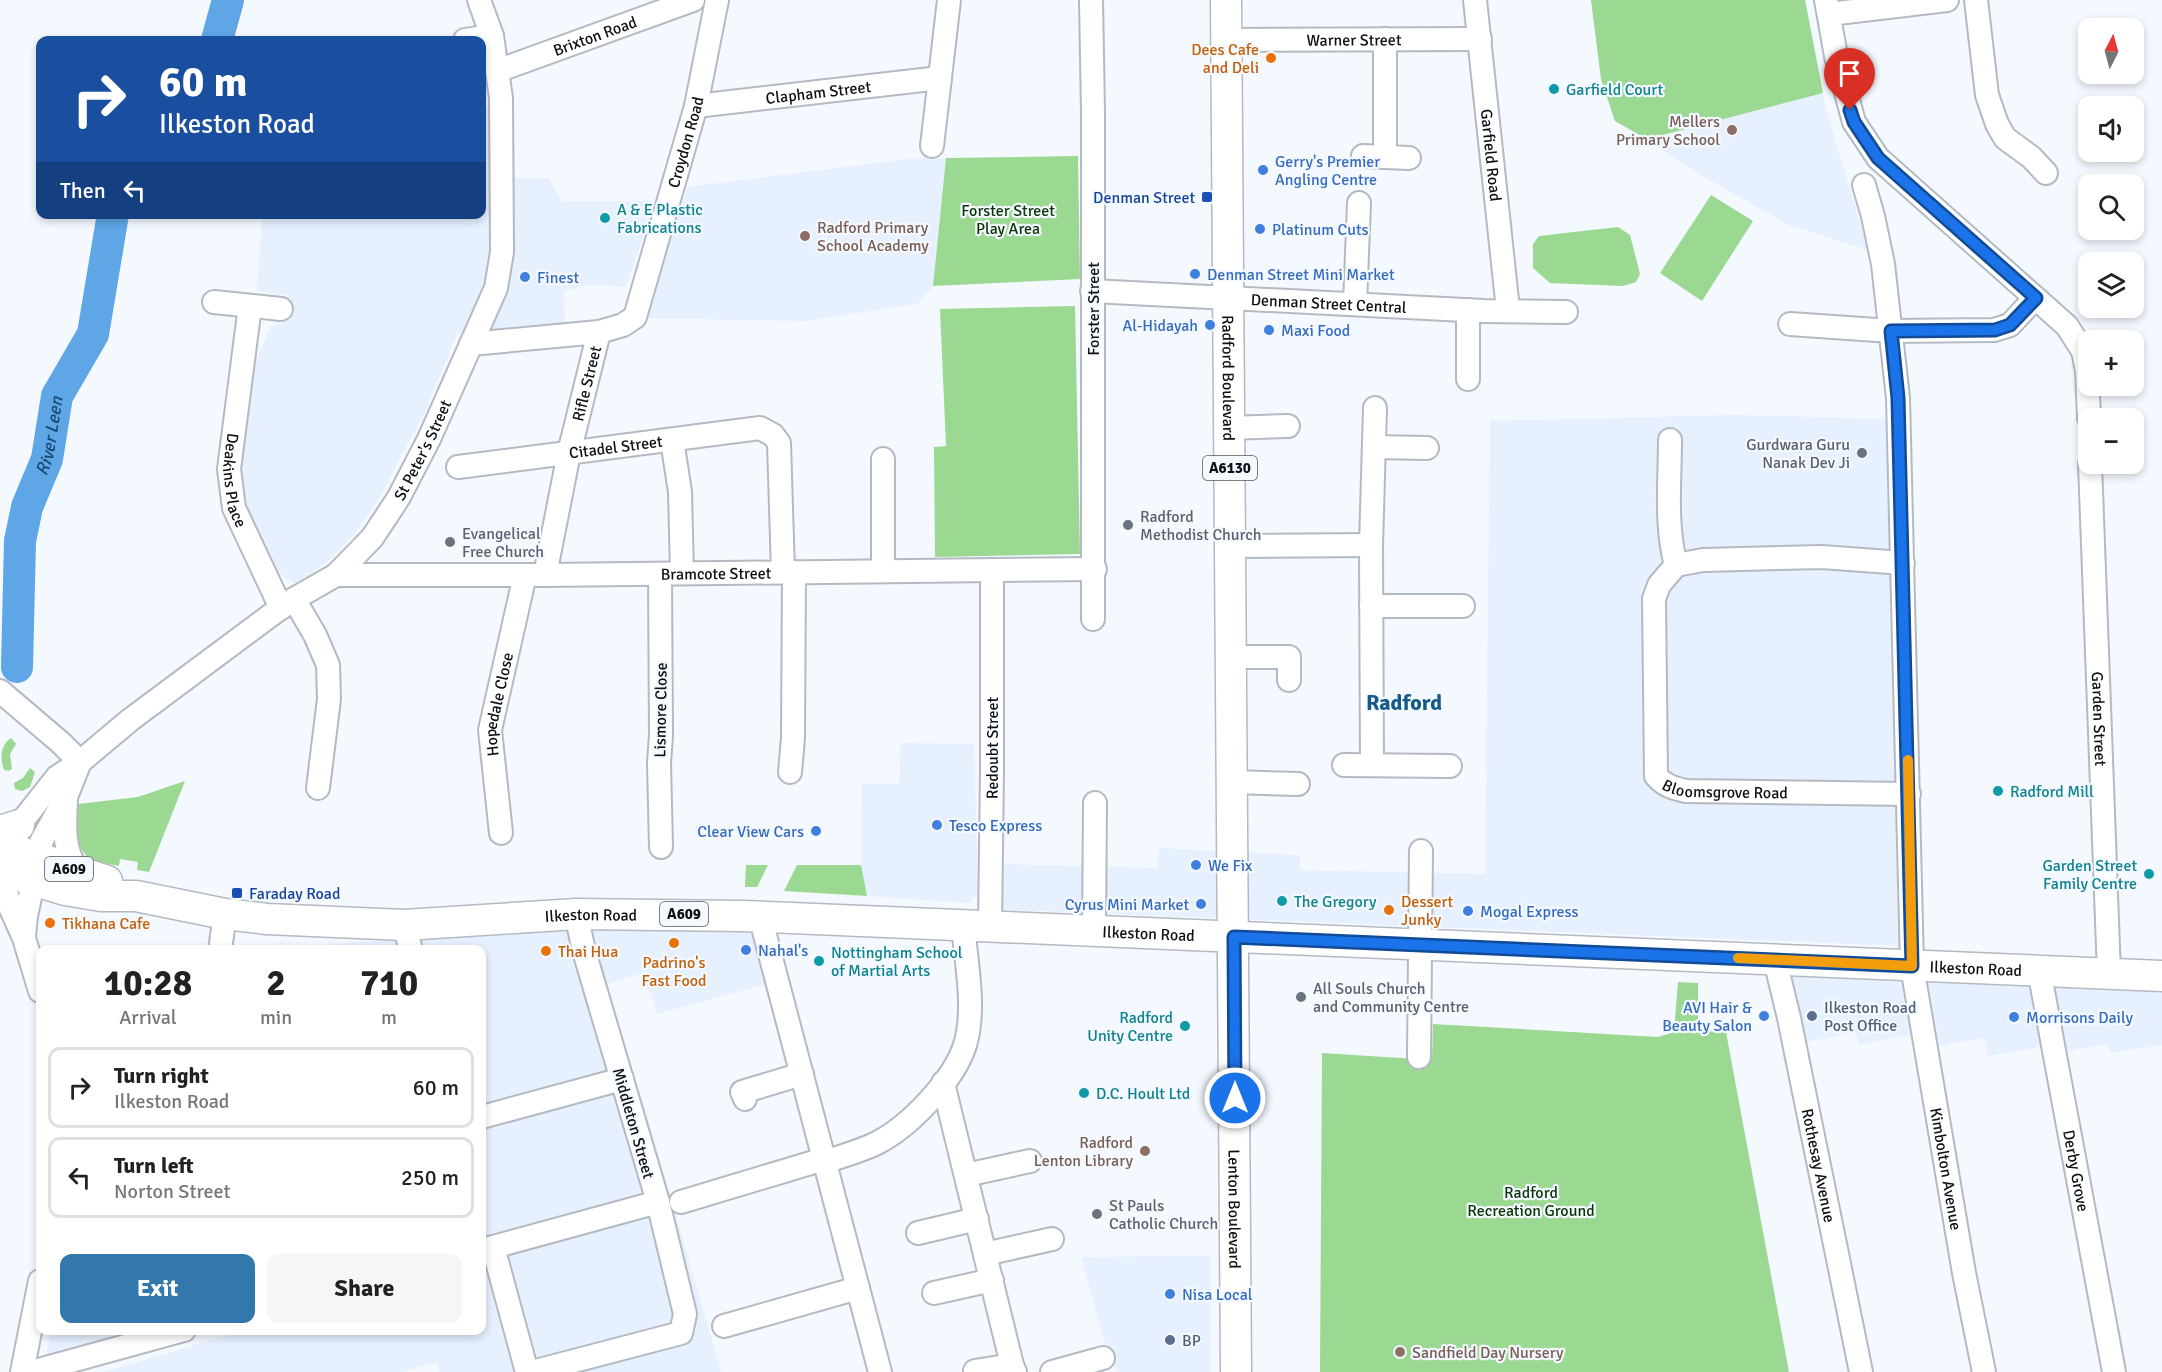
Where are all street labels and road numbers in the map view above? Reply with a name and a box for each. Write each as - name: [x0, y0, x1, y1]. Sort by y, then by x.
- street label: Brixton Road: [551, 12, 640, 61]
- street label: Warner Street: [1306, 30, 1402, 51]
- street label: Clapham Street: [765, 77, 872, 109]
- street label: Croydon Road: [664, 95, 709, 190]
- street label: Garfield Road: [1476, 108, 1505, 203]
- street label: Forster Street: [1084, 262, 1104, 356]
- street label: Denman Street Central: [1250, 290, 1407, 318]
- street label: Radford Boulevard: [1217, 315, 1238, 441]
- street label: Rifle Street: [568, 344, 606, 423]
- street label: St Peter's Street: [390, 397, 456, 504]
- street label: Deakins Place: [218, 432, 251, 531]
- street label: Citadel Street: [568, 432, 664, 464]
- road number: A6130: [1203, 456, 1257, 480]
- street label: Bramcote Street: [661, 564, 772, 585]
- street label: Hopedale Close: [481, 651, 518, 757]
- street label: Lismore Close: [650, 662, 672, 758]
- street label: Garden Street: [2087, 671, 2110, 767]
- street label: Redoubt Street: [983, 696, 1003, 799]
- street label: Bloomsgrove Road: [1659, 775, 1788, 803]
- road number: A609: [45, 857, 93, 881]
- road number: A609: [660, 902, 708, 926]
- street label: Ilkeston Road: [544, 905, 637, 927]
- street label: Ilkeston Road: [1102, 922, 1195, 946]
- street label: Ilkeston Road: [1929, 957, 2022, 981]
- street label: Middleton Street: [608, 1066, 659, 1181]
- street label: Kimbolton Avenue: [1925, 1106, 1966, 1232]
- street label: Rothesay Avenue: [1797, 1107, 1839, 1224]
- street label: Derby Grove: [2058, 1128, 2093, 1213]
- street label: Lenton Boulevard: [1223, 1149, 1244, 1269]

